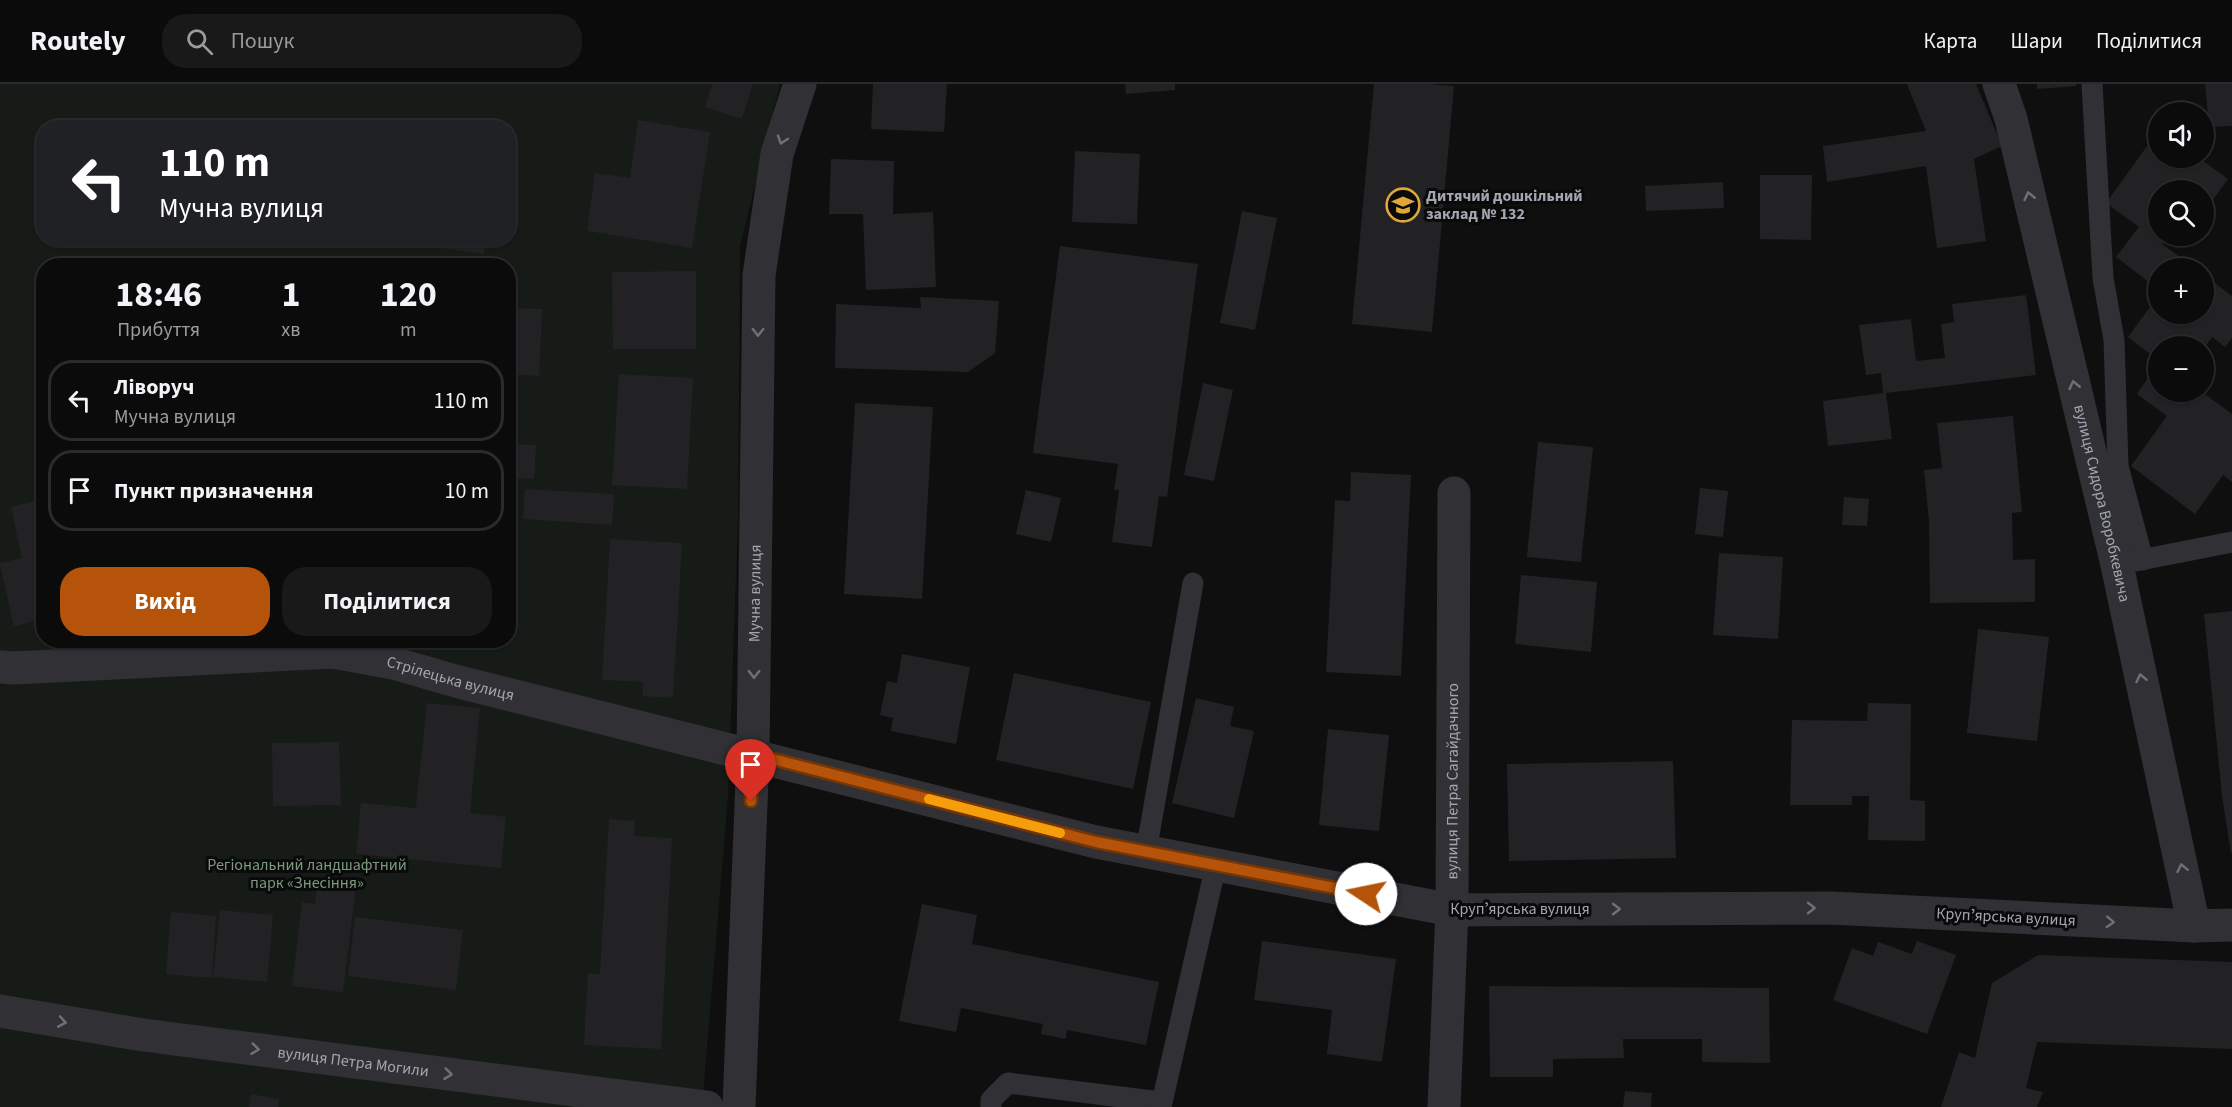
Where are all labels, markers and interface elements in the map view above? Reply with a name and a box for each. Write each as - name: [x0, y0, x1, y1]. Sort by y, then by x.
- search box: [162, 14, 582, 68]
- text: Routely: [30, 21, 126, 61]
- icon: search: [183, 25, 216, 58]
- text: Пошук: [231, 25, 294, 57]
- text: Карта: [1924, 26, 1977, 56]
- text: Шари: [2010, 26, 2063, 56]
- text: Поділитися: [2096, 26, 2202, 56]
- map controls: [2148, 102, 2214, 402]
- button: sound: [2148, 102, 2214, 168]
- text: 110 m: [159, 133, 270, 193]
- one-way arrow: [777, 134, 789, 145]
- icon: left: [60, 144, 138, 222]
- button: search: [2148, 180, 2214, 246]
- place label: Дитячий дошкільний заклад № 132: [1426, 185, 1583, 225]
- school or university icon: Дитячий дошкільний заклад № 132: [1385, 187, 1421, 223]
- text: Мучна вулиця: [159, 189, 324, 228]
- one-way arrow: [2023, 191, 2036, 201]
- button: +: [2148, 258, 2214, 324]
- text: 18:46: [115, 269, 202, 320]
- text: 1: [281, 269, 300, 320]
- text: 120: [380, 269, 437, 320]
- text: Прибуття: [117, 316, 200, 344]
- text: хв: [281, 316, 300, 344]
- text: m: [400, 316, 417, 344]
- one-way arrow: [752, 328, 764, 337]
- button: −: [2148, 336, 2214, 402]
- text: Ліворуч: [114, 371, 194, 403]
- one-way arrow: [2069, 380, 2082, 390]
- icon: left: [63, 384, 96, 417]
- text: 110 m: [434, 385, 489, 417]
- street label: вулиця Сидора Воробкевича: [2068, 402, 2136, 604]
- text: Мучна вулиця: [114, 403, 236, 431]
- icon: arrive: [63, 474, 96, 507]
- text: Пункт призначення: [114, 475, 314, 507]
- text: 10 m: [444, 475, 489, 507]
- street label: Мучна вулиця: [743, 544, 767, 642]
- button: Вихід: [60, 567, 270, 636]
- button: Поділитися: [282, 567, 492, 636]
- street label: Стрілецька вулиця: [385, 651, 517, 706]
- one-way arrow: [748, 670, 760, 679]
- one-way arrow: [2135, 673, 2148, 683]
- street label: вулиця Петра Сагайдачного: [1441, 683, 1464, 879]
- pin: [725, 739, 776, 801]
- icon: arrive: [734, 748, 767, 781]
- park label: Регіональний ландшафтний парк «Знесіння»: [207, 854, 407, 894]
- position arrow: [1334, 862, 1398, 926]
- one-way arrow: [2176, 864, 2189, 874]
- street label: Крупʼярська вулиця: [1450, 898, 1590, 920]
- one-way arrow: [1806, 902, 1815, 914]
- street label: Крупʼярська вулиця: [1936, 902, 2076, 932]
- one-way arrow: [1611, 903, 1620, 915]
- one-way arrow: [2106, 915, 2115, 928]
- one-way arrow: [57, 1015, 66, 1027]
- street label: вулиця Петра Могили: [276, 1041, 430, 1082]
- one-way arrow: [250, 1043, 259, 1055]
- one-way arrow: [444, 1067, 453, 1080]

